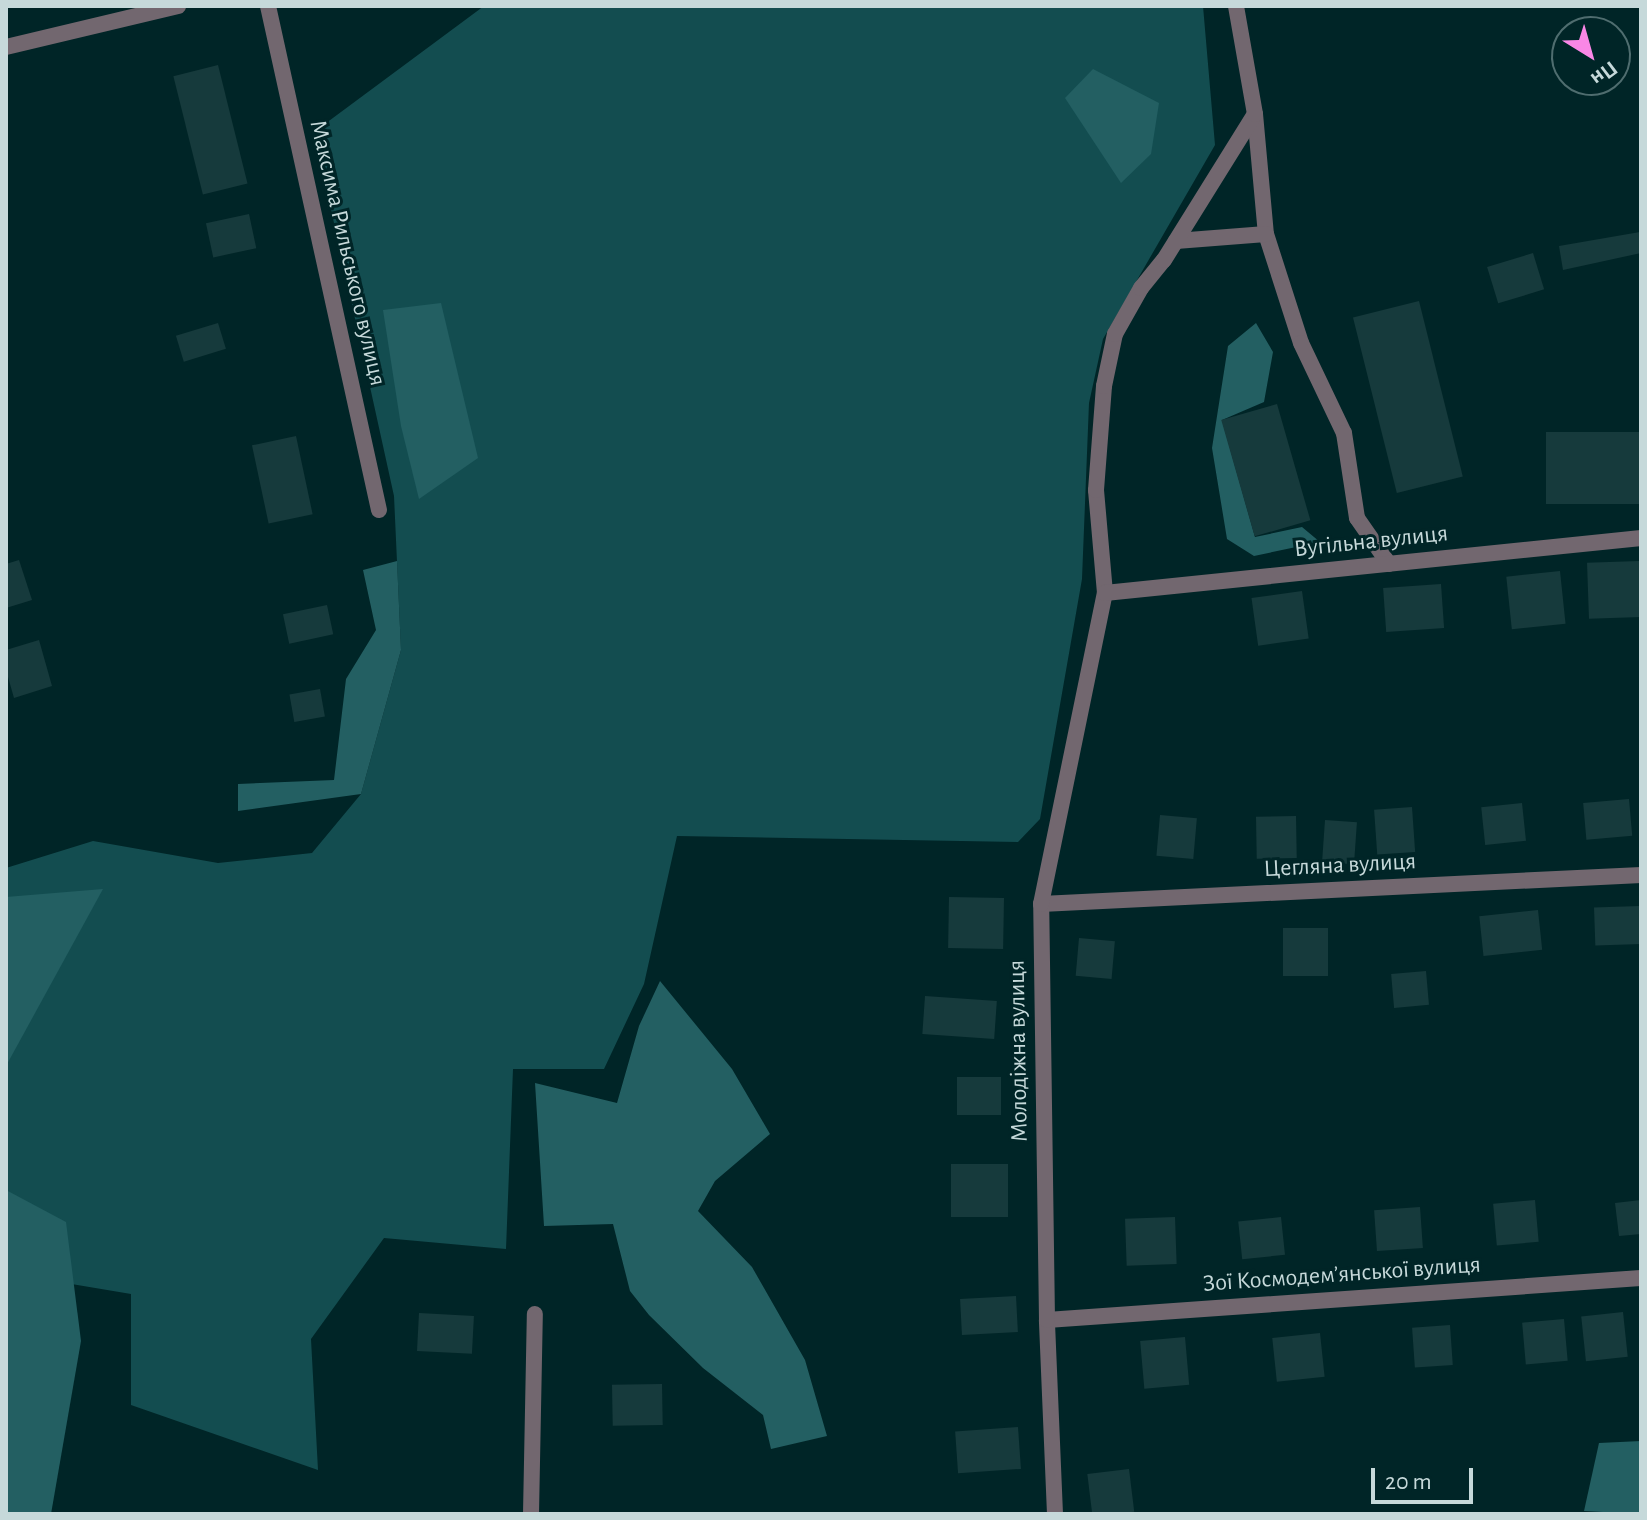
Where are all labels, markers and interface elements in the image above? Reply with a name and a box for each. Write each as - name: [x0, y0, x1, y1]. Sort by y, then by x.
- north arrow: [1551, 16, 1631, 96]
- text: Пн: [1587, 57, 1622, 90]
- street label: Максима Рильського вулиця: [302, 117, 392, 389]
- street label: Вугільна вулиця: [1293, 520, 1449, 564]
- street label: Цегляна вулиця: [1263, 848, 1417, 884]
- street label: Молодіжна вулиця: [1003, 960, 1035, 1142]
- street label: Зої Космодем’янської вулиця: [1202, 1251, 1482, 1299]
- scale bar: [1375, 1452, 1477, 1502]
- text: 20 m: [1385, 1470, 1432, 1494]

